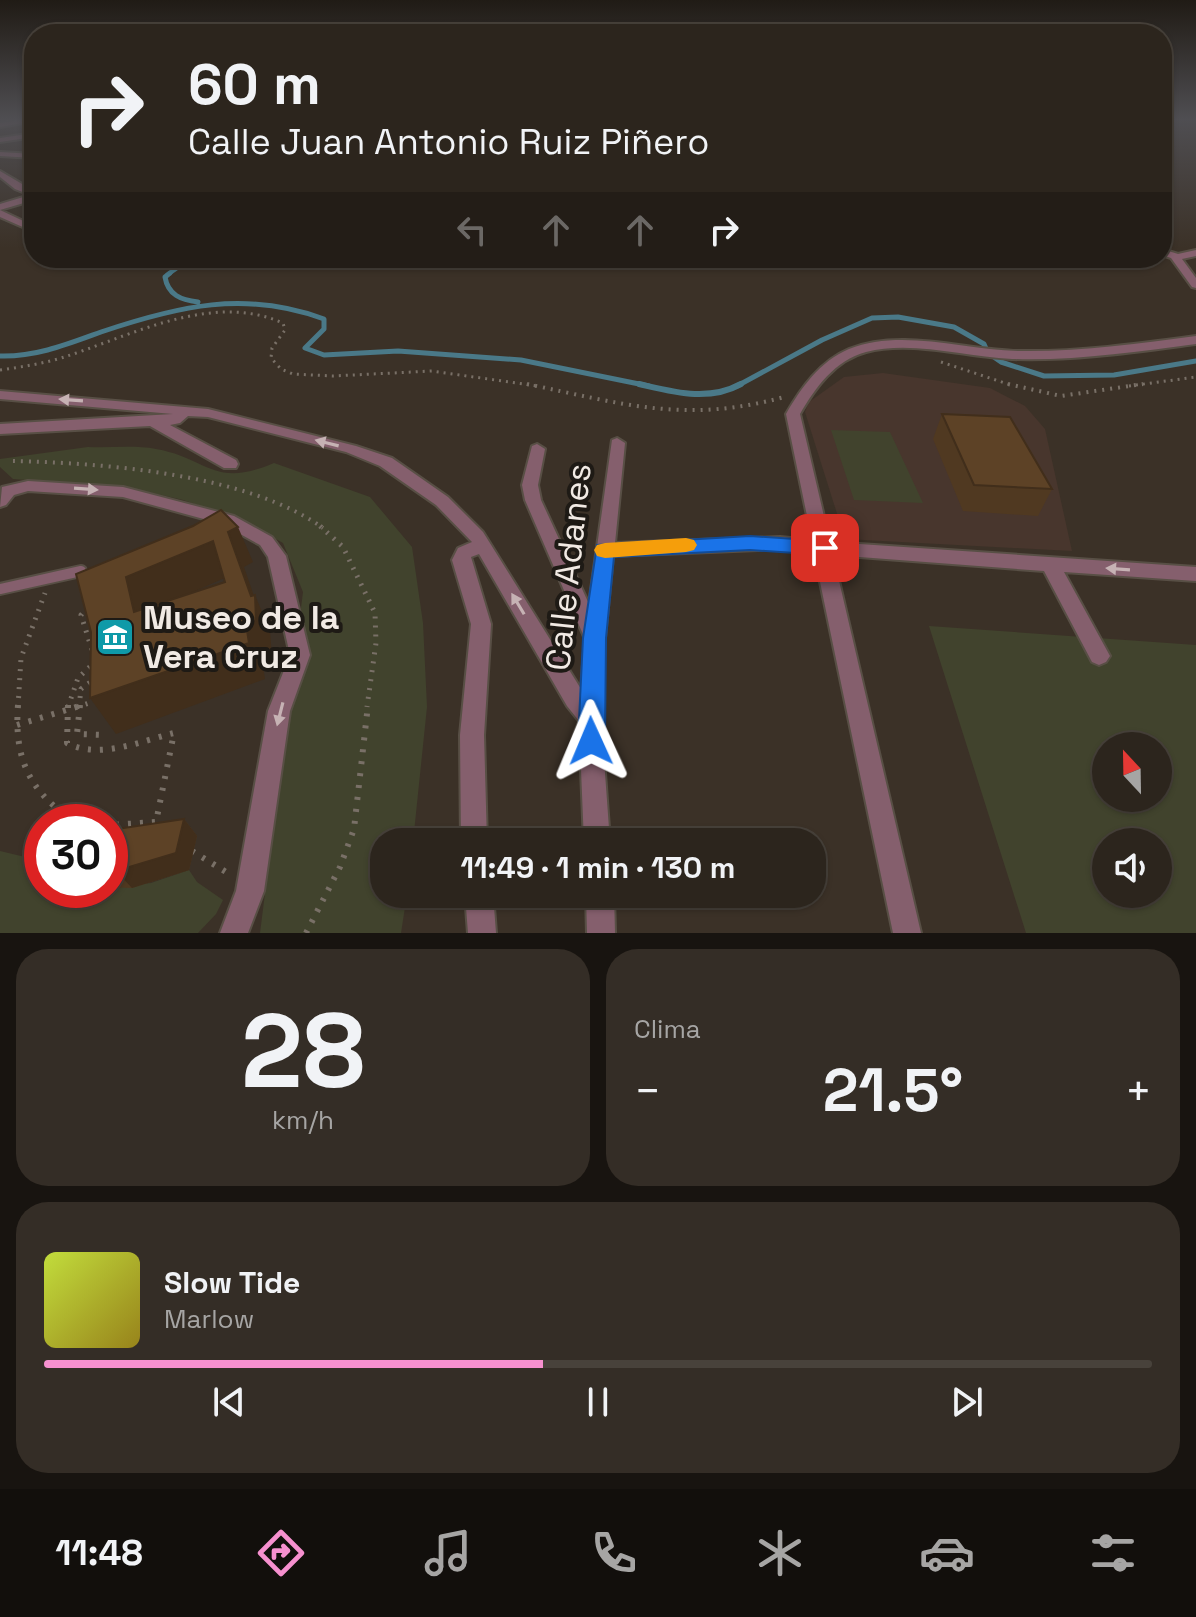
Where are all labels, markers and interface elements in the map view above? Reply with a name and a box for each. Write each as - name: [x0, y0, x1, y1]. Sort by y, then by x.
- text: 60 m: [188, 49, 321, 120]
- icon: right: [56, 56, 160, 160]
- text: Calle Juan Antonio Ruiz Piñero: [188, 119, 709, 165]
- icon: left: [450, 208, 494, 252]
- icon: ahead: [534, 208, 578, 252]
- icon: ahead: [618, 208, 662, 252]
- icon: right: [702, 208, 746, 252]
- one-way arrow: [58, 393, 83, 406]
- one-way arrow: [314, 436, 339, 449]
- street label: Calle Adanes: [536, 461, 601, 673]
- one-way arrow: [74, 483, 99, 496]
- pin: [791, 514, 859, 582]
- icon: arrive: [803, 526, 847, 570]
- one-way arrow: [1105, 562, 1130, 575]
- one-way arrow: [512, 593, 526, 615]
- place label: Museo de la Vera Cruz: [143, 596, 339, 678]
- museum icon: Museo de la Vera Cruz: [94, 616, 136, 658]
- position arrow: [549, 699, 633, 783]
- one-way arrow: [273, 701, 285, 726]
- north arrow: [1092, 732, 1172, 812]
- map controls: [1092, 732, 1172, 908]
- speed limit sign: 30: [24, 804, 128, 908]
- button: sound: [1092, 828, 1172, 908]
- text: 11:49 · 1 min · 130 m: [461, 848, 735, 887]
- text: 28: [241, 985, 365, 1117]
- text: Clima: [634, 1012, 701, 1046]
- text: 21.5°: [823, 1052, 963, 1129]
- text: −: [634, 1063, 661, 1119]
- text: +: [1125, 1063, 1152, 1119]
- text: km/h: [272, 1103, 334, 1137]
- text: Slow Tide: [164, 1263, 300, 1302]
- text: Marlow: [164, 1302, 254, 1336]
- icon: previous: [207, 1380, 251, 1424]
- icon: pause: [576, 1380, 620, 1424]
- icon: next: [945, 1380, 989, 1424]
- icon: directions: [253, 1525, 309, 1581]
- icon: music: [420, 1525, 476, 1581]
- icon: phone: [586, 1525, 642, 1581]
- icon: climate: [752, 1525, 808, 1581]
- icon: car: [919, 1525, 975, 1581]
- icon: filters: [1085, 1525, 1141, 1581]
- text: 11:48: [55, 1530, 143, 1576]

